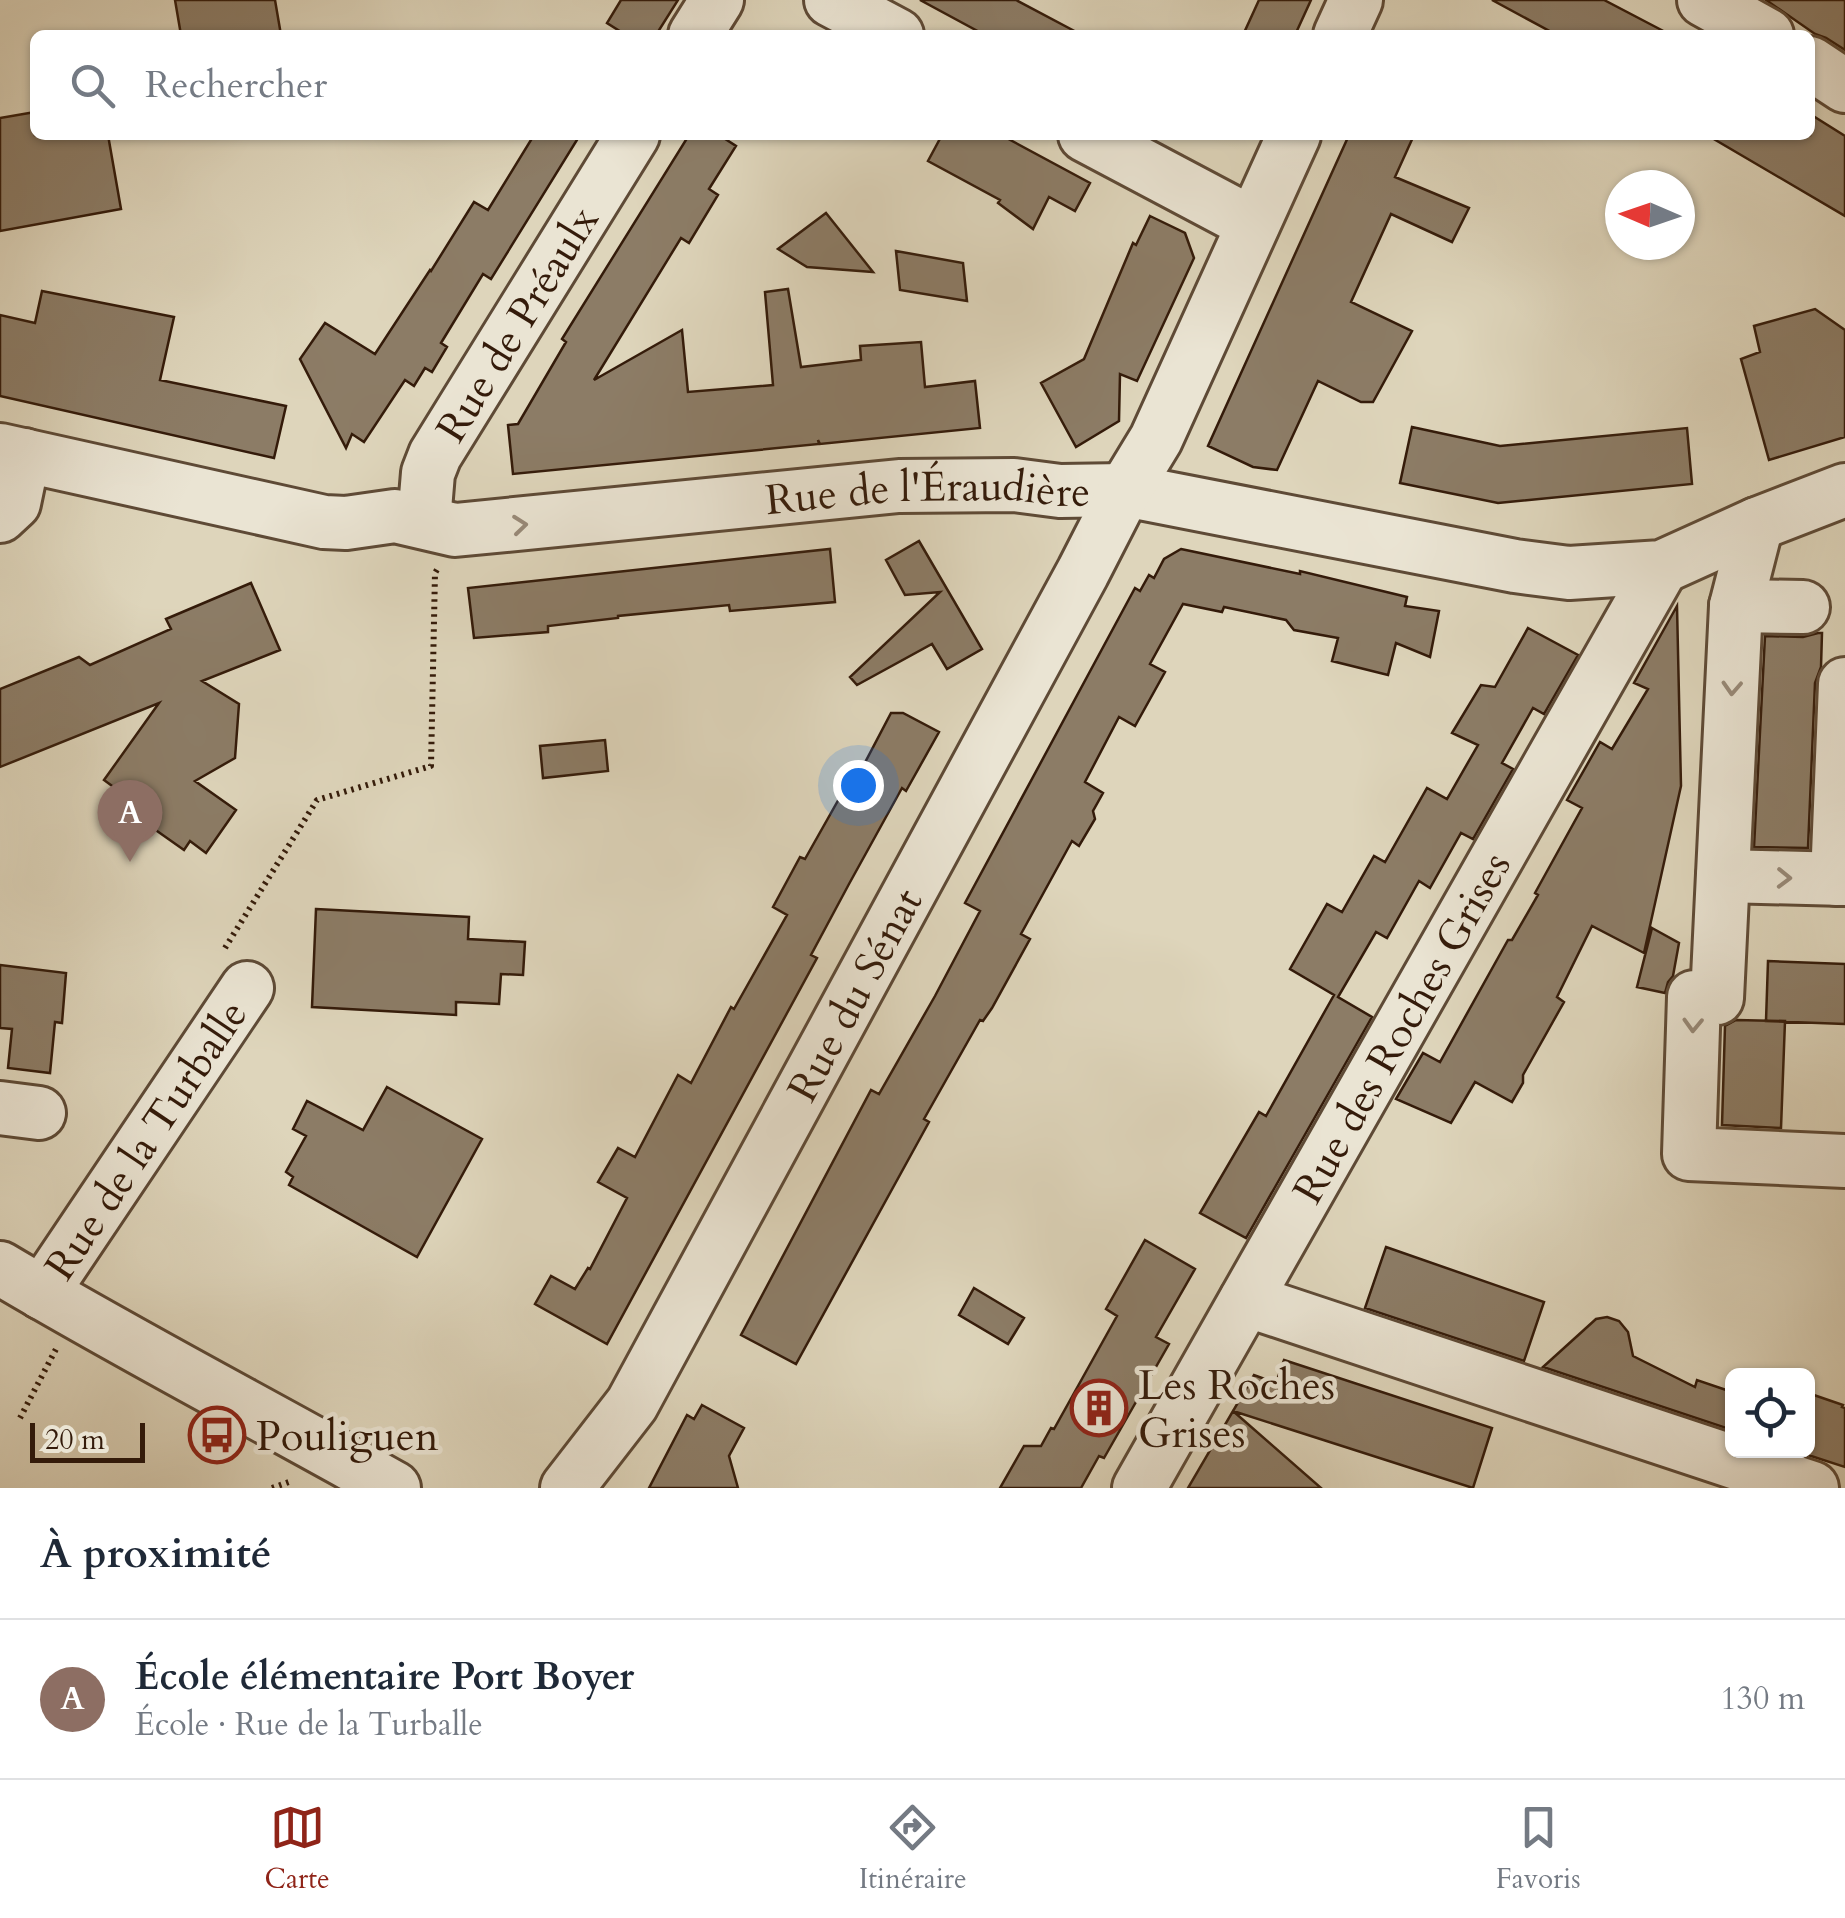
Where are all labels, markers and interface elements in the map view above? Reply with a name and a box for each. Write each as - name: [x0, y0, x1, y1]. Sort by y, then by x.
- search box: [30, 30, 1815, 140]
- icon: search: [65, 58, 120, 113]
- text: Rechercher: [145, 59, 327, 111]
- north arrow: [1605, 170, 1695, 260]
- street label: Rue de Préaulx: [423, 196, 612, 453]
- street label: Rue de l'Éraudière: [763, 457, 1091, 529]
- one-way arrow: [512, 515, 528, 536]
- one-way arrow: [1722, 681, 1743, 697]
- your location: [833, 760, 884, 811]
- pin: A: [98, 780, 162, 862]
- street label: Rue des Roches Grises: [1280, 842, 1524, 1214]
- one-way arrow: [1777, 867, 1793, 888]
- street label: Rue du Sénat: [774, 878, 936, 1112]
- street label: Rue de la Turballe: [32, 989, 261, 1291]
- one-way arrow: [1683, 1017, 1704, 1033]
- place label: Les Roches Grises: [1138, 1357, 1335, 1462]
- map controls: [1725, 1368, 1815, 1458]
- button: locate: [1725, 1368, 1815, 1458]
- building icon: Les Roches Grises: [1069, 1378, 1129, 1438]
- bus stop icon: Pouliguen: [187, 1405, 247, 1465]
- place label: Pouliguen: [256, 1408, 439, 1465]
- scale bar: [30, 1418, 145, 1462]
- text: 20 m: [45, 1421, 105, 1459]
- text: À proximité: [40, 1525, 272, 1582]
- text: École élémentaire Port Boyer: [135, 1651, 634, 1703]
- text: A: [60, 1677, 85, 1721]
- text: 130 m: [1720, 1677, 1805, 1721]
- text: École · Rue de la Turballe: [135, 1703, 483, 1747]
- tab: Carte: [264, 1800, 330, 1898]
- tab: Itinéraire: [859, 1800, 967, 1898]
- tab: Favoris: [1496, 1800, 1581, 1898]

